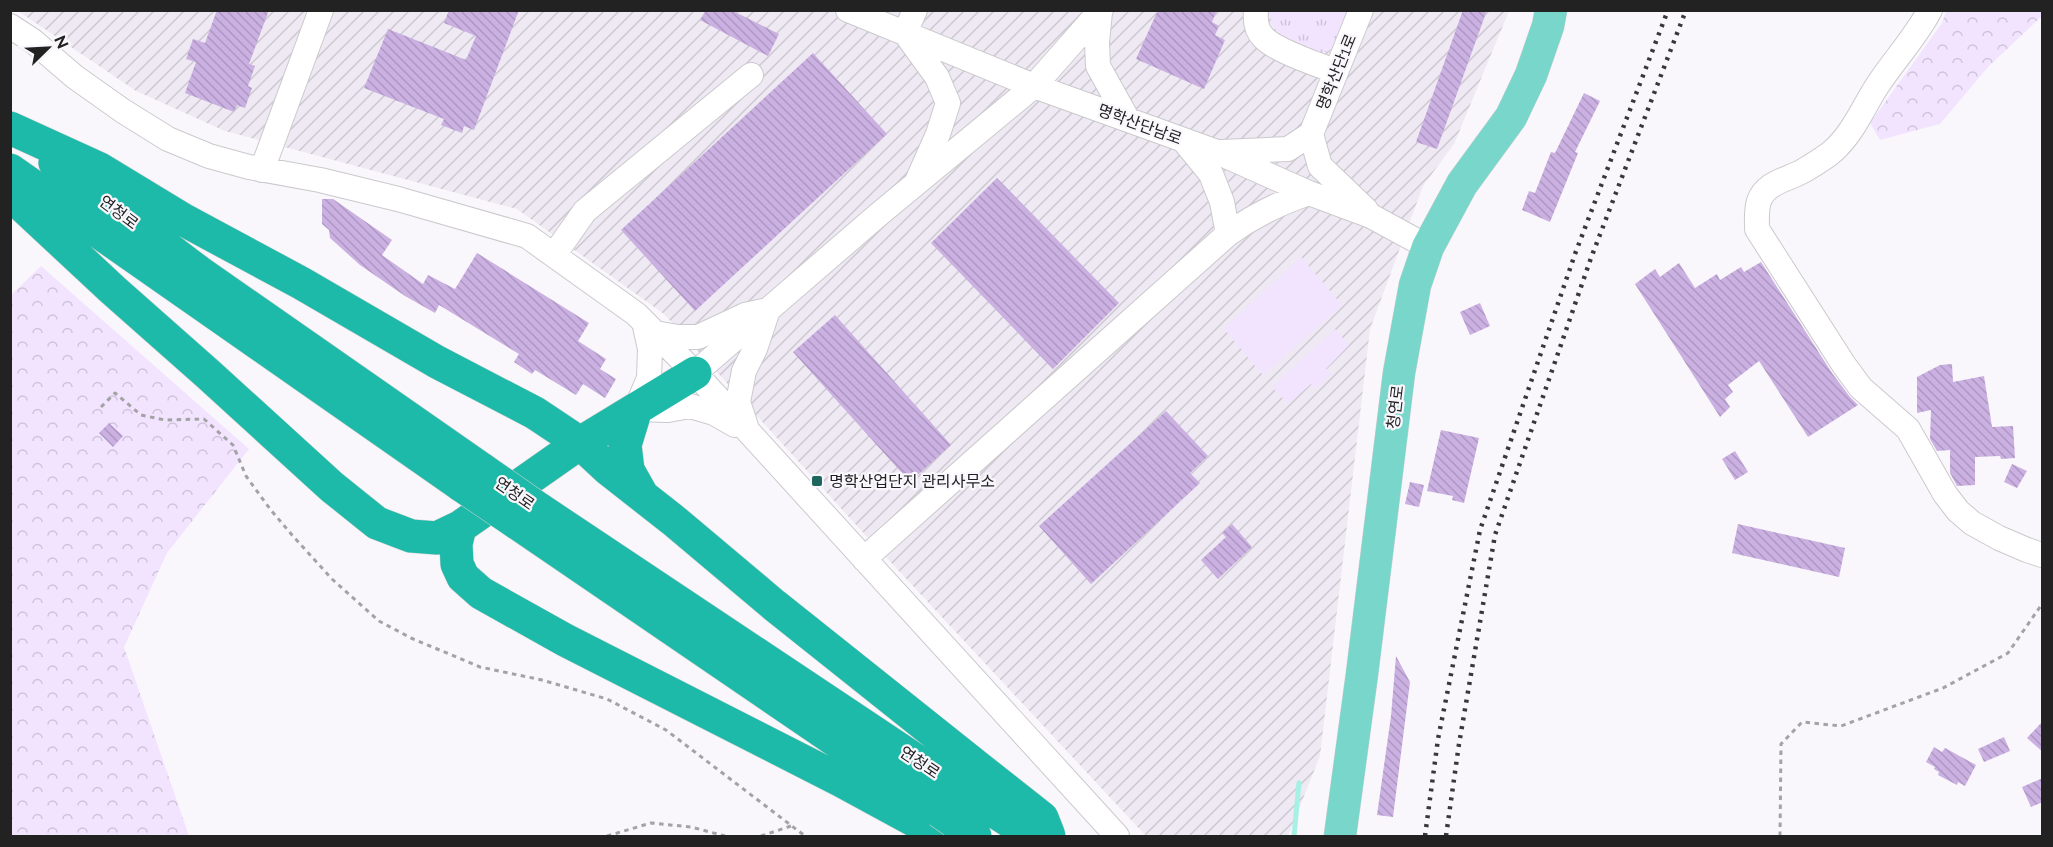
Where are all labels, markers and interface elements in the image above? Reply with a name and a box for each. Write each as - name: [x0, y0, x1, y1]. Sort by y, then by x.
- north arrow: [18, 18, 78, 78]
- street label: 명학산단1로: [1313, 31, 1360, 113]
- text: N: [50, 33, 72, 52]
- street label: 명학산단남로: [1095, 100, 1185, 149]
- street label: 연청로: [95, 192, 142, 233]
- street label: 청연로: [1383, 384, 1408, 430]
- place label: 명학산업단지 관리사무소: [829, 472, 995, 491]
- street label: 연청로: [491, 473, 538, 514]
- marker: 명학산업단지 관리사무소: [810, 474, 824, 488]
- street label: 연청로: [896, 742, 944, 783]

